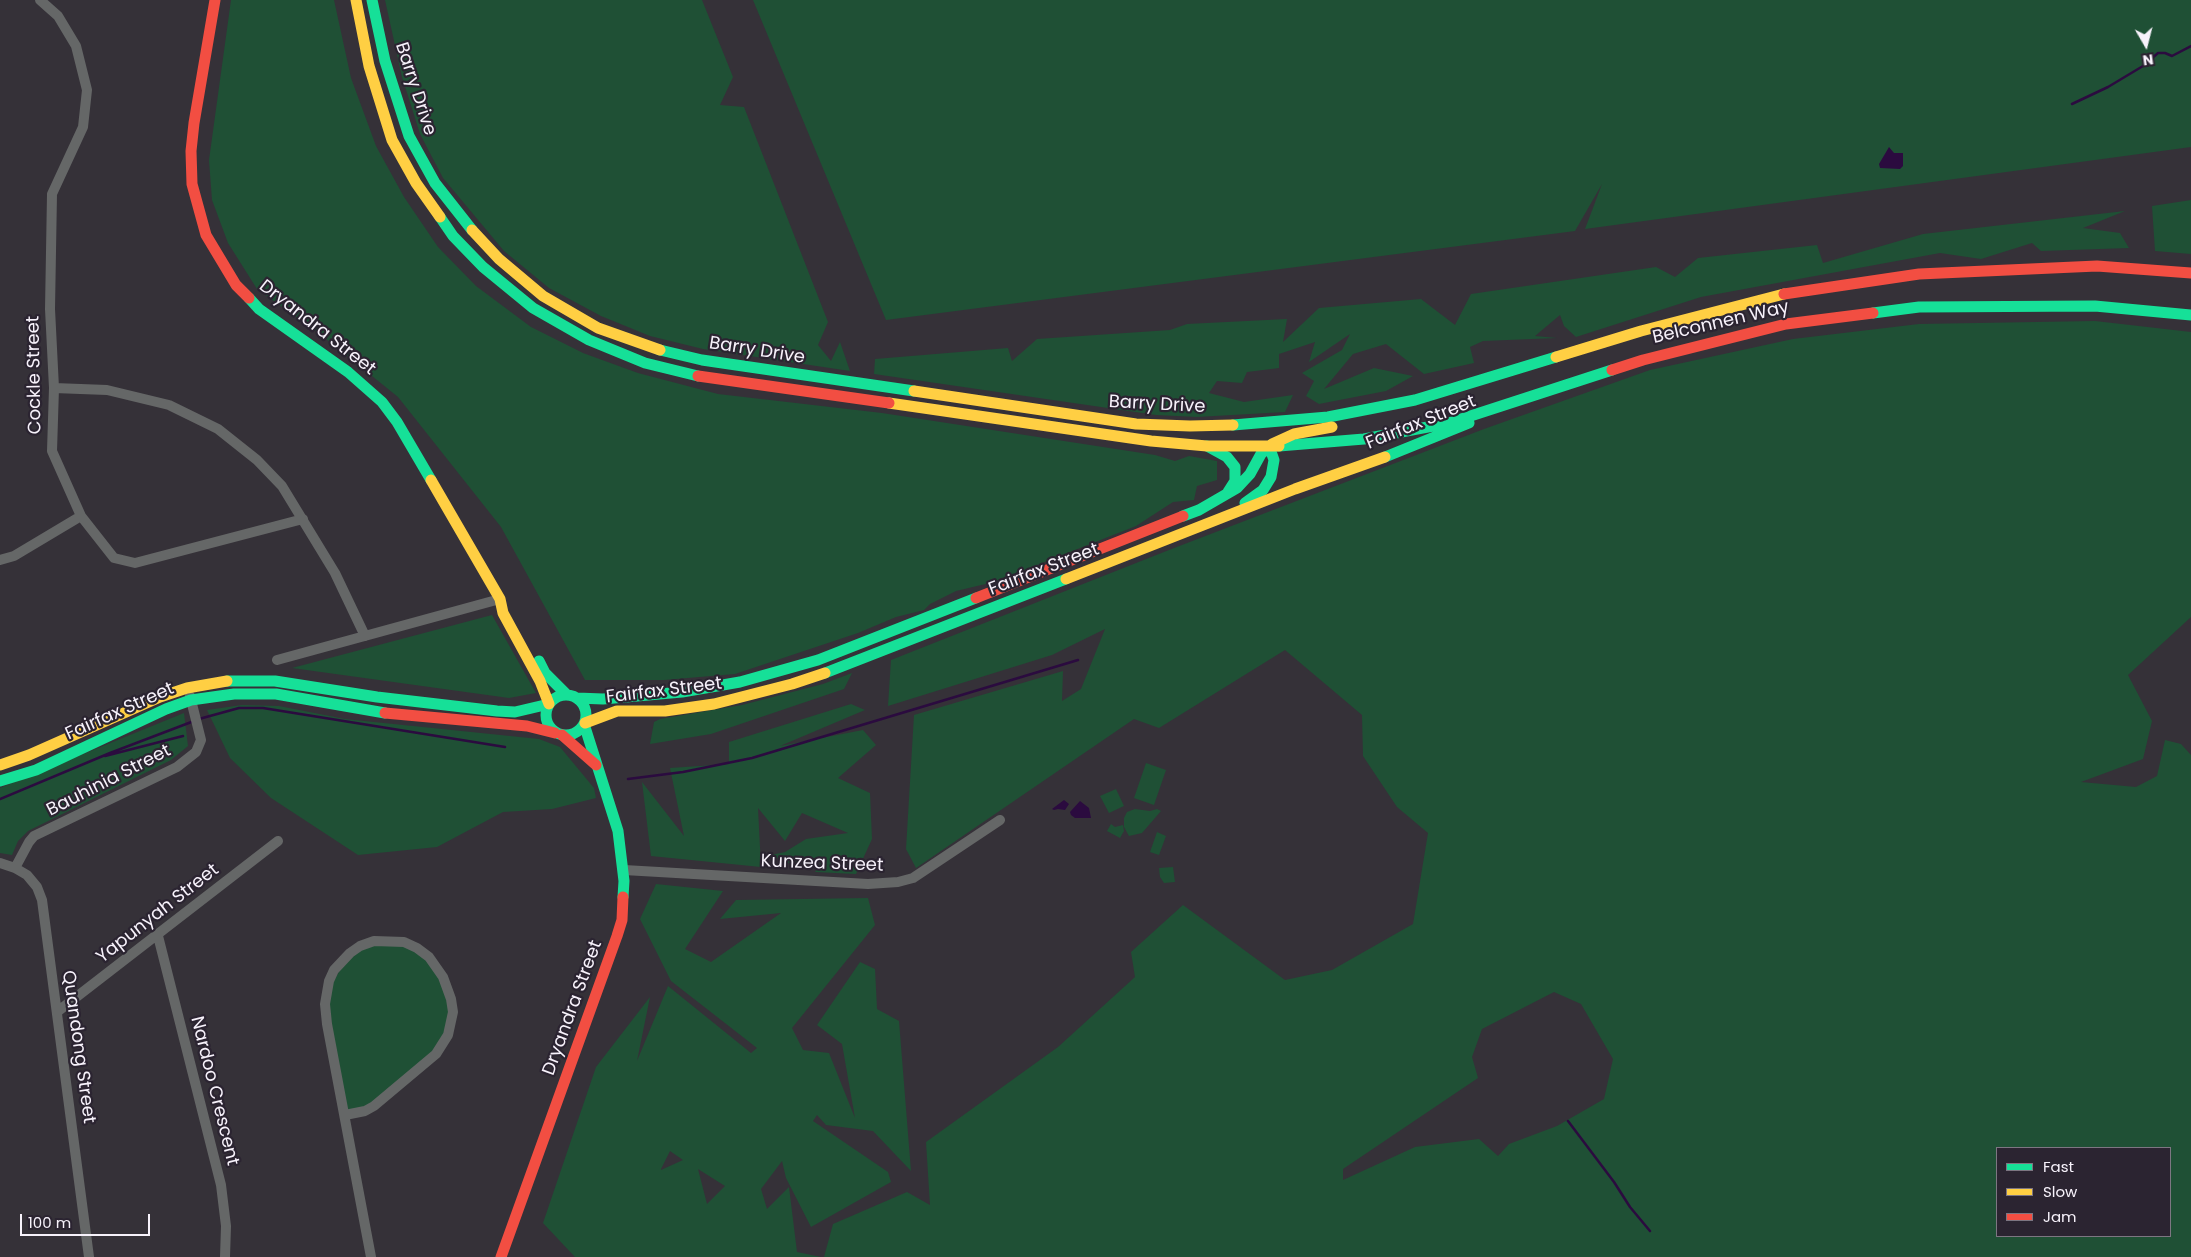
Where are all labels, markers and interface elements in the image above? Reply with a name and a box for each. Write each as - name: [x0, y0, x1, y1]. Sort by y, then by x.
- north arrow: [2121, 20, 2171, 70]
- street label: Barry Drive: [390, 40, 440, 138]
- text: N: [2141, 49, 2155, 70]
- street label: Dryandra Street: [254, 276, 380, 380]
- street label: Belconnen Way: [1651, 297, 1791, 349]
- street label: Cockle Street: [23, 315, 47, 435]
- street label: Barry Drive: [708, 333, 806, 369]
- street label: Fairfax Street: [1363, 391, 1479, 455]
- street label: Barry Drive: [1108, 392, 1206, 418]
- street label: Fairfax Street: [986, 539, 1102, 601]
- street label: Fairfax Street: [605, 673, 723, 709]
- street label: Fairfax Street: [62, 678, 178, 746]
- street label: Bauhinia Street: [43, 740, 175, 822]
- street label: Kunzea Street: [760, 851, 884, 877]
- street label: Yapunyah Street: [93, 860, 223, 968]
- street label: Dryandra Street: [539, 938, 607, 1078]
- street label: Quandong Street: [57, 969, 99, 1125]
- street label: Nardoo Crescent: [185, 1014, 243, 1168]
- legend: [1996, 1147, 2171, 1237]
- text: Fast: [2043, 1156, 2074, 1177]
- text: Slow: [2043, 1181, 2077, 1202]
- scale bar: [22, 1204, 152, 1236]
- text: Jam: [2043, 1206, 2077, 1227]
- text: 100 m: [28, 1212, 71, 1233]

